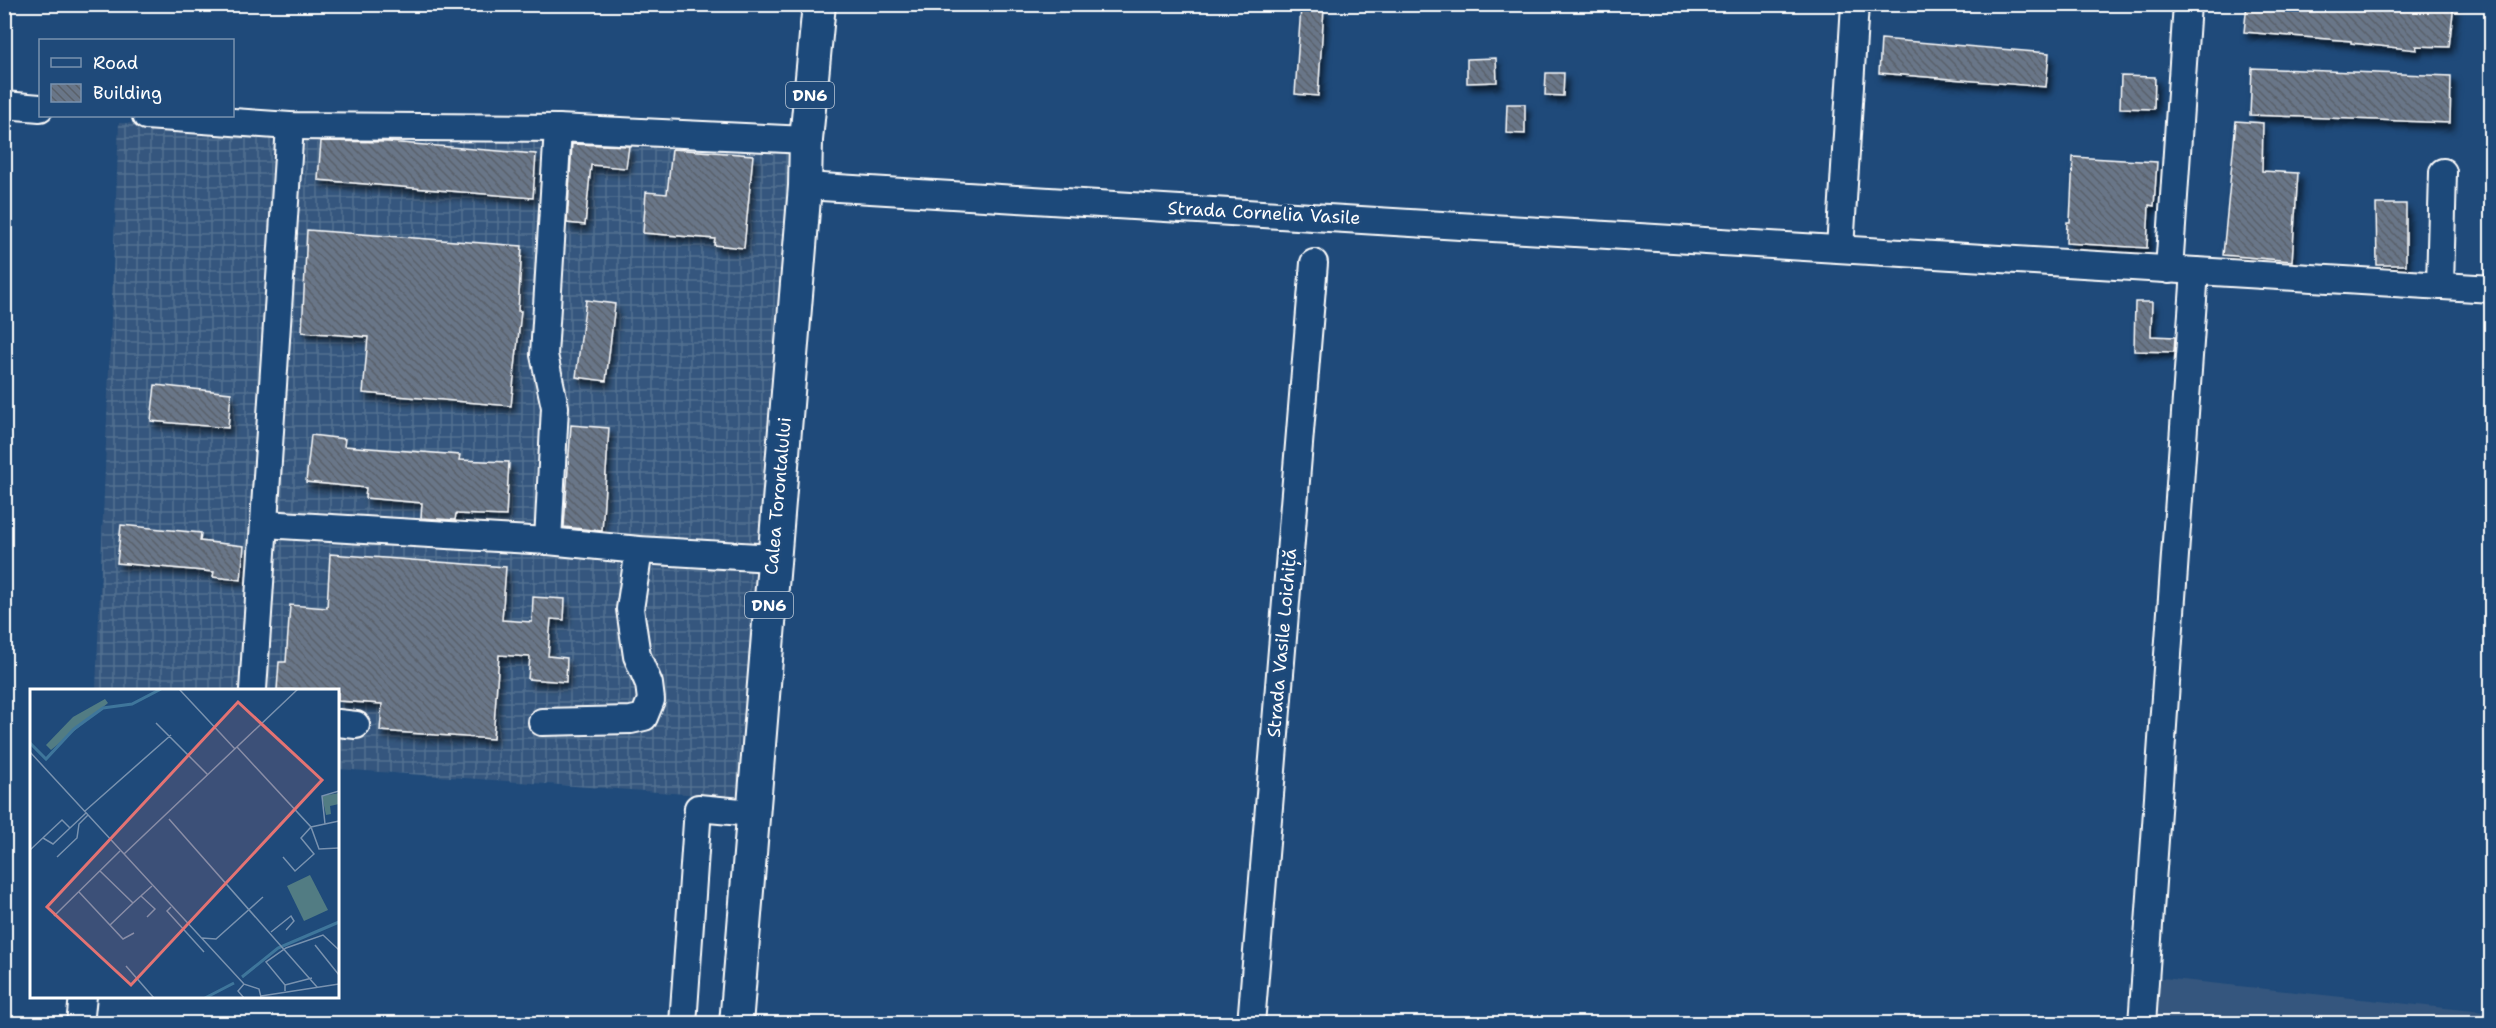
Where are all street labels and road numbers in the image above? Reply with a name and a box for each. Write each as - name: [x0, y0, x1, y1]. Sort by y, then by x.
- road number: DN6: [786, 82, 834, 108]
- street label: Strada Cornelia Vasile: [1167, 196, 1361, 230]
- street label: Calea Torontalului: [759, 416, 797, 576]
- street label: Strada Vasile Loichiță: [1262, 547, 1302, 739]
- road number: DN6: [745, 592, 793, 618]

